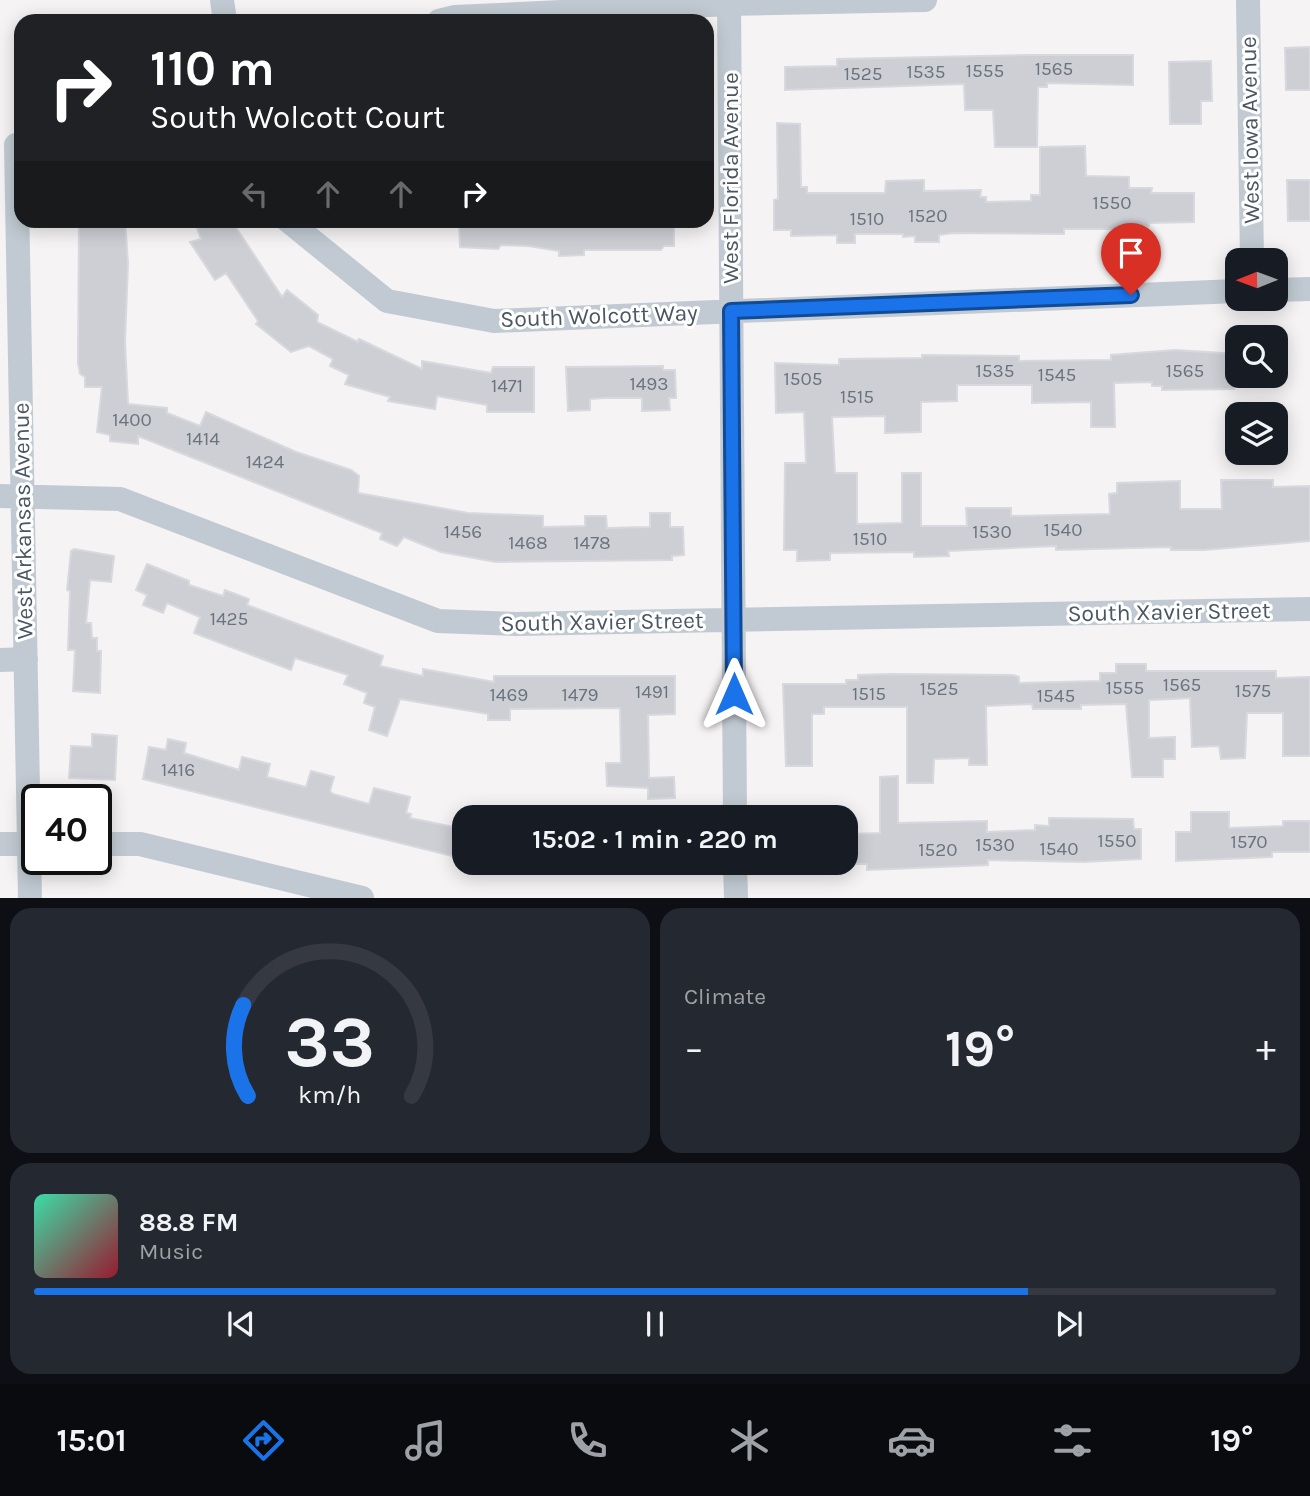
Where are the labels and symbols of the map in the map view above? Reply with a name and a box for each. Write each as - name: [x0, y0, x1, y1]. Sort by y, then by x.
- street label: West Iowa Avenue: [1235, 36, 1265, 224]
- house number: 1565: [1035, 58, 1073, 80]
- house number: 1555: [966, 60, 1004, 82]
- house number: 1535: [907, 61, 945, 83]
- house number: 1525: [844, 63, 882, 85]
- street label: West Florida Avenue: [717, 72, 744, 284]
- house number: 1550: [1092, 192, 1132, 214]
- house number: 1520: [908, 205, 948, 227]
- house number: 1510: [850, 208, 884, 230]
- pin: [1101, 223, 1161, 295]
- north arrow: [1225, 248, 1288, 312]
- street label: South Wolcott Way: [500, 299, 699, 333]
- house number: 1535: [976, 360, 1014, 382]
- house number: 1565: [1166, 360, 1204, 382]
- house number: 1545: [1038, 364, 1076, 386]
- house number: 1505: [783, 368, 823, 390]
- house number: 1493: [629, 373, 669, 395]
- house number: 1471: [491, 375, 523, 397]
- house number: 1515: [840, 386, 874, 408]
- street label: West Arkansas Avenue: [7, 402, 39, 640]
- house number: 1400: [112, 409, 152, 431]
- house number: 1414: [186, 428, 220, 450]
- house number: 1424: [246, 451, 285, 473]
- house number: 1540: [1044, 519, 1082, 541]
- house number: 1456: [444, 521, 482, 543]
- house number: 1530: [972, 521, 1012, 543]
- house number: 1510: [853, 528, 887, 550]
- house number: 1468: [508, 532, 548, 554]
- house number: 1478: [573, 532, 611, 554]
- street label: South Xavier Street: [1067, 597, 1271, 627]
- street label: South Xavier Street: [500, 607, 704, 637]
- house number: 1425: [210, 608, 248, 630]
- position arrow: [697, 657, 771, 731]
- house number: 1565: [1163, 674, 1201, 696]
- house number: 1555: [1106, 677, 1144, 699]
- house number: 1525: [920, 678, 958, 700]
- house number: 1575: [1235, 680, 1271, 702]
- house number: 1491: [635, 681, 669, 703]
- house number: 1515: [852, 683, 886, 705]
- house number: 1469: [490, 684, 528, 706]
- house number: 1479: [562, 684, 598, 706]
- house number: 1545: [1037, 685, 1075, 707]
- house number: 1416: [161, 759, 195, 781]
- speed limit sign: 40: [21, 784, 112, 875]
- house number: 1550: [1097, 830, 1137, 852]
- house number: 1570: [1230, 831, 1268, 853]
- house number: 1530: [975, 834, 1015, 856]
- house number: 1540: [1040, 838, 1078, 860]
- house number: 1520: [918, 839, 958, 861]

